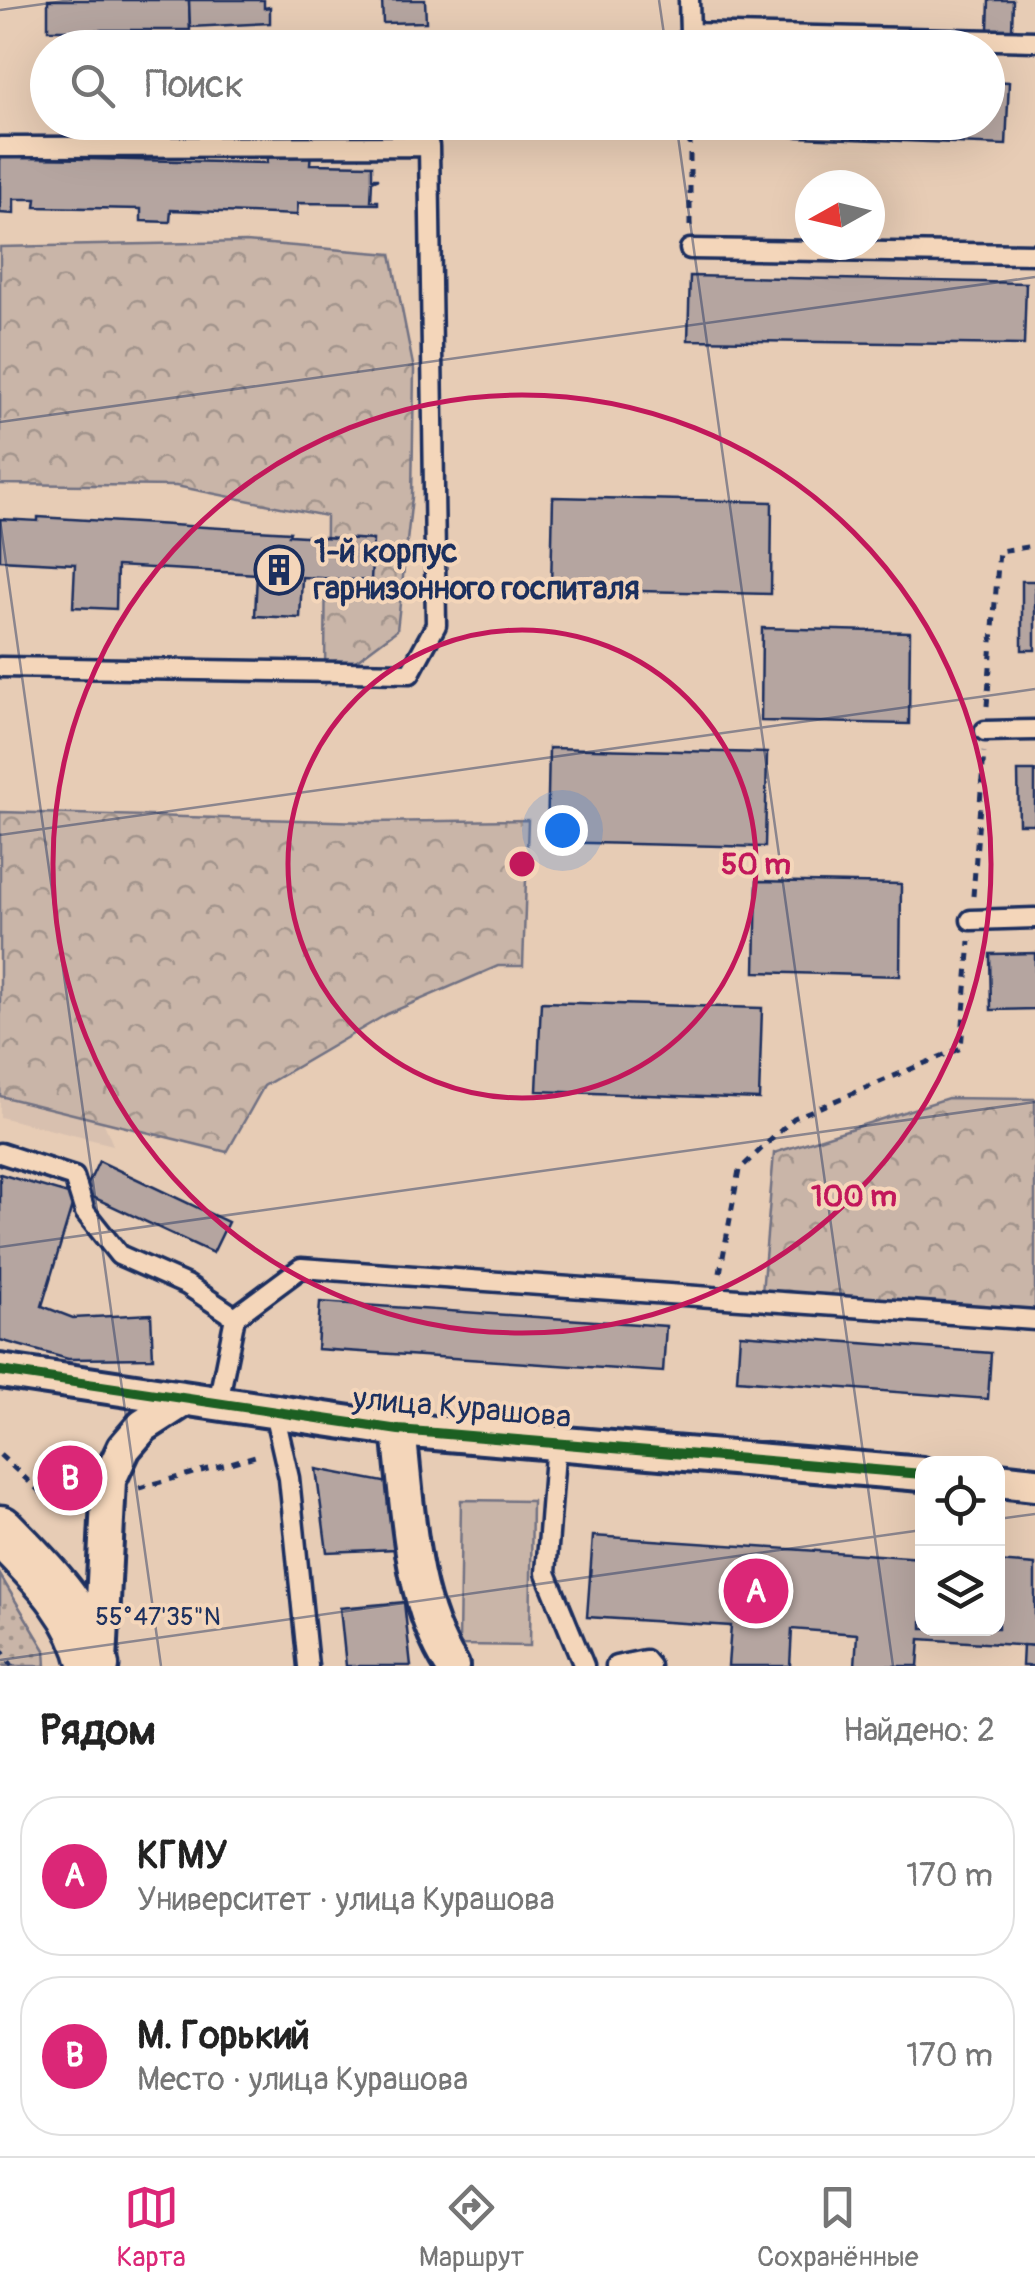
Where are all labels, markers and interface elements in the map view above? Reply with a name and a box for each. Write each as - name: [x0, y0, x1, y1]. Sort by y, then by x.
- search box: [30, 30, 1005, 140]
- icon: search: [65, 58, 120, 113]
- text: Поиск: [145, 61, 244, 109]
- north arrow: [795, 170, 885, 260]
- place label: 1-й корпус гарнизонного госпиталя: [313, 532, 640, 609]
- building icon: 1-й корпус гарнизонного госпиталя: [253, 544, 305, 596]
- your location: [537, 805, 588, 856]
- centre of rings: [504, 846, 540, 882]
- text: 50 m: [721, 846, 791, 883]
- text: 100 m: [811, 1178, 897, 1215]
- street label: улица Курашова: [350, 1378, 573, 1437]
- pin: B: [38, 1440, 102, 1516]
- map controls: [915, 1456, 1005, 1636]
- button: locate: [915, 1456, 1005, 1546]
- button: layers: [915, 1546, 1005, 1636]
- pin: A: [724, 1554, 788, 1628]
- text: 55°47'35"N: [95, 1602, 221, 1633]
- text: Рядом: [40, 1705, 156, 1757]
- text: Найдено: 2: [843, 1711, 995, 1751]
- text: КГМУ: [137, 1832, 227, 1880]
- text: A: [64, 1856, 85, 1896]
- text: 170 m: [906, 1856, 993, 1896]
- text: Университет · улица Курашова: [137, 1880, 555, 1920]
- text: М. Горький: [137, 2012, 310, 2060]
- text: B: [65, 2036, 84, 2076]
- text: 170 m: [906, 2036, 993, 2076]
- text: Место · улица Курашова: [137, 2060, 468, 2100]
- tab: Карта: [116, 2180, 186, 2275]
- tab: Маршрут: [419, 2180, 524, 2275]
- tab: Сохранённые: [757, 2180, 919, 2275]

